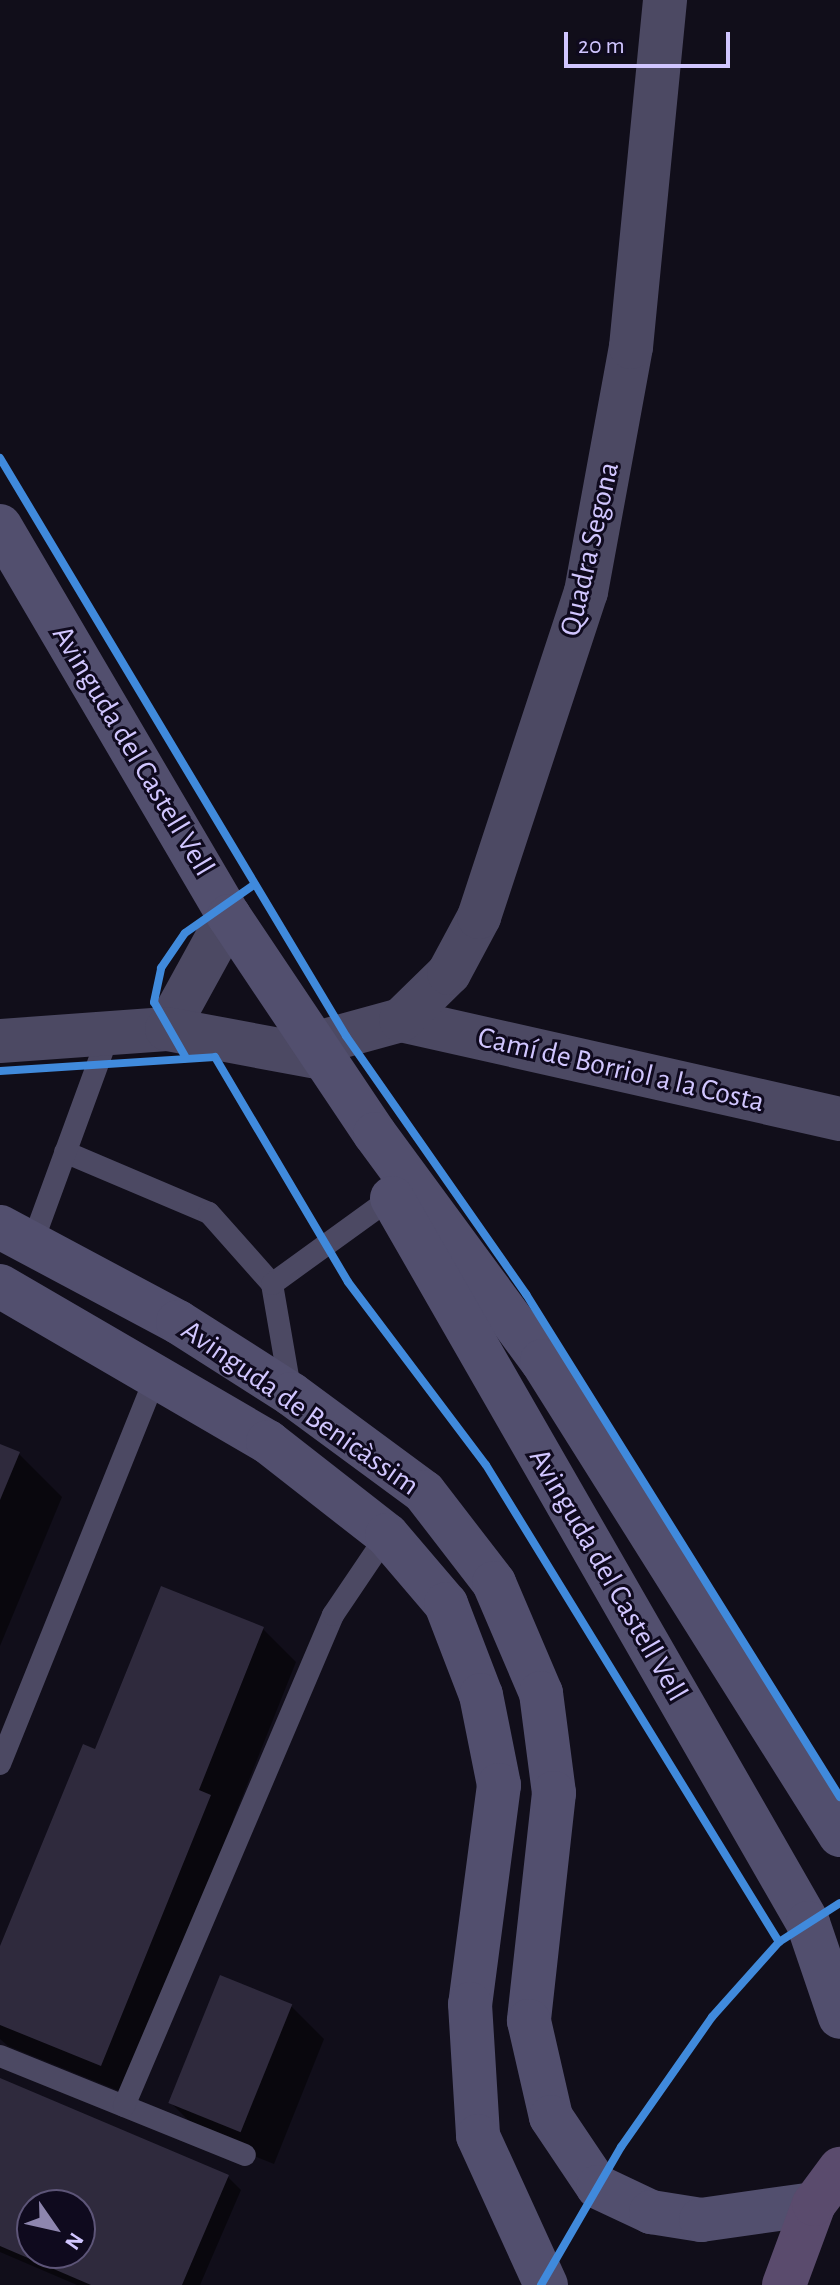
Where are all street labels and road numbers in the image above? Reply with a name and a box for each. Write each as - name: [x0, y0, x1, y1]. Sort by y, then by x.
- street label: Quadra Segona: [552, 458, 628, 640]
- street label: Avinguda del Castell Vell: [44, 619, 222, 883]
- street label: Camí de Borriol a la Costa: [474, 1020, 768, 1120]
- street label: Avinguda de Benicàssim: [174, 1312, 426, 1504]
- street label: Avinguda del Castell Vell: [521, 1442, 695, 1708]

